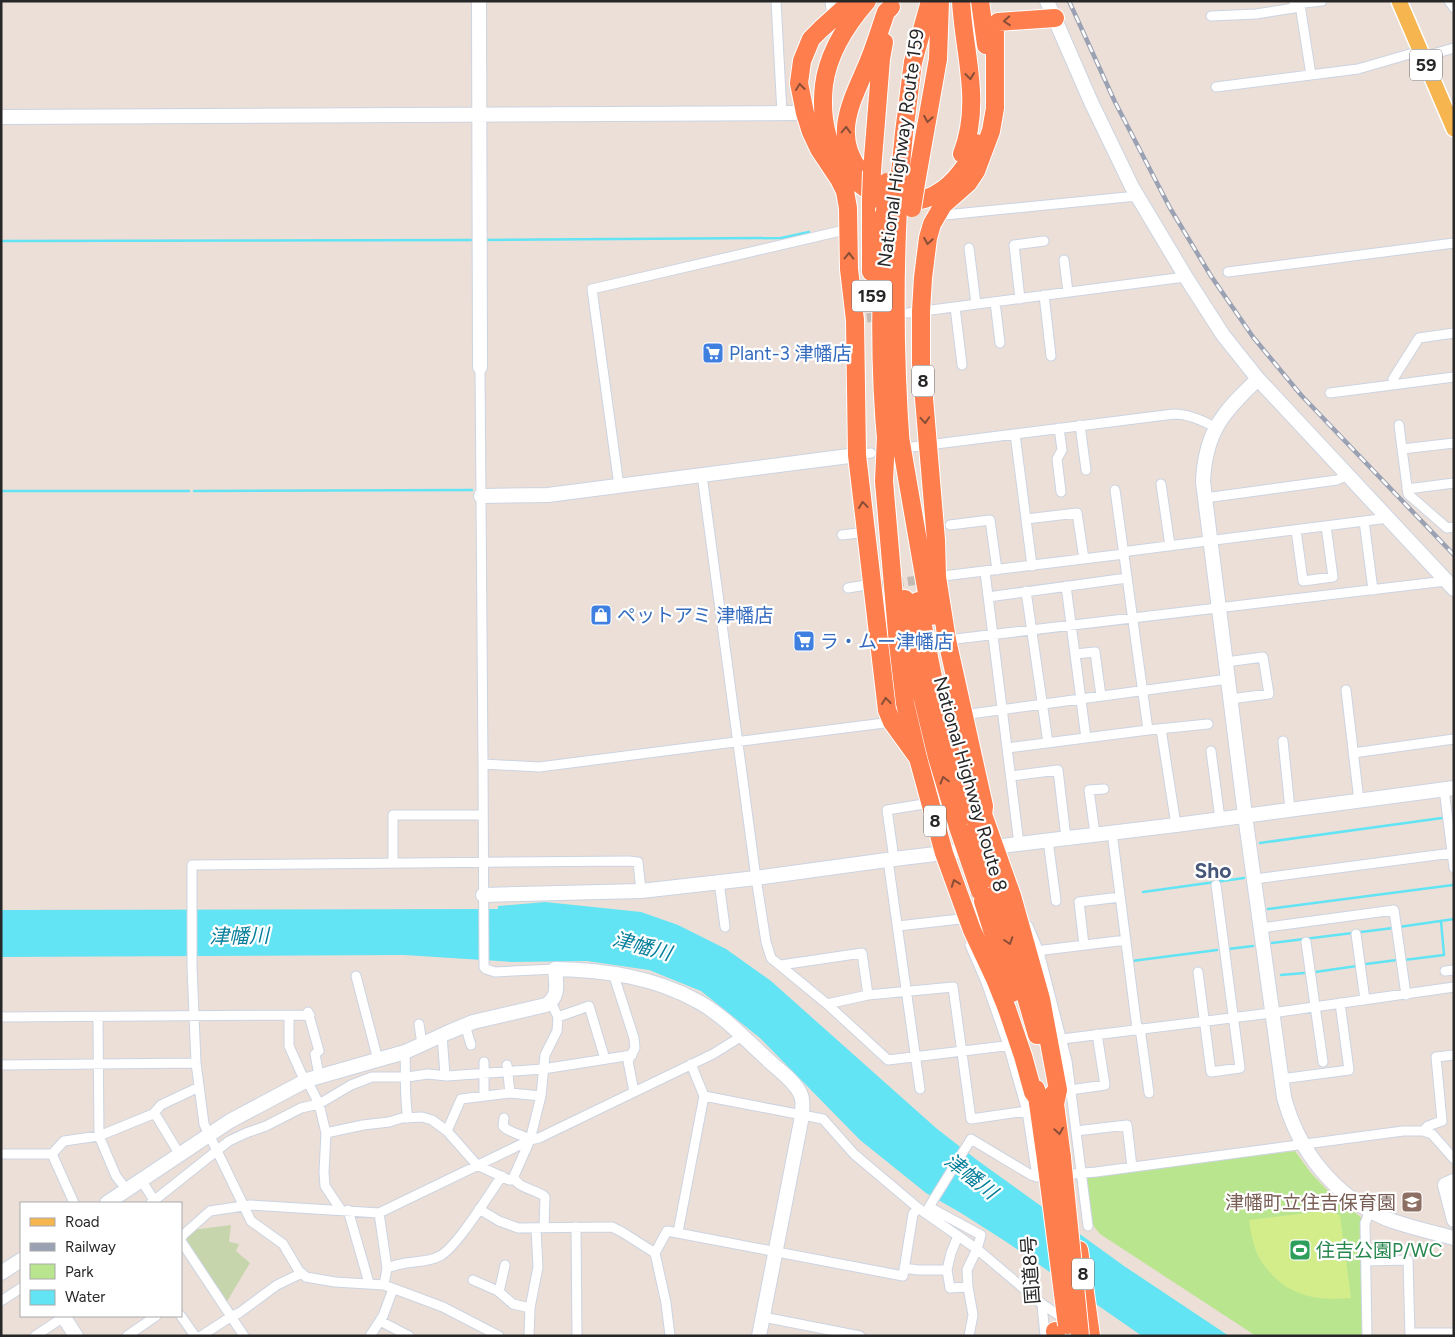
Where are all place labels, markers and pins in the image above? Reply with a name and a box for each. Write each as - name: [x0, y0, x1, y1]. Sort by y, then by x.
- supermarket icon: Plant-3 津幡店: [701, 341, 725, 365]
- place label: Plant-3 津幡店: [729, 342, 852, 365]
- shop icon: ペットアミ 津幡店: [589, 603, 613, 627]
- place label: ペットアミ 津幡店: [617, 604, 773, 627]
- supermarket icon: ラ・ムー津幡店: [792, 629, 816, 653]
- place label: ラ・ムー津幡店: [820, 630, 953, 653]
- school or university icon: 津幡町立住吉保育園: [1400, 1190, 1424, 1214]
- place label: 津幡町立住吉保育園: [1225, 1191, 1396, 1214]
- sports icon: 住吉公園P/WC: [1288, 1238, 1312, 1262]
- place label: 住吉公園P/WC: [1316, 1239, 1443, 1262]

